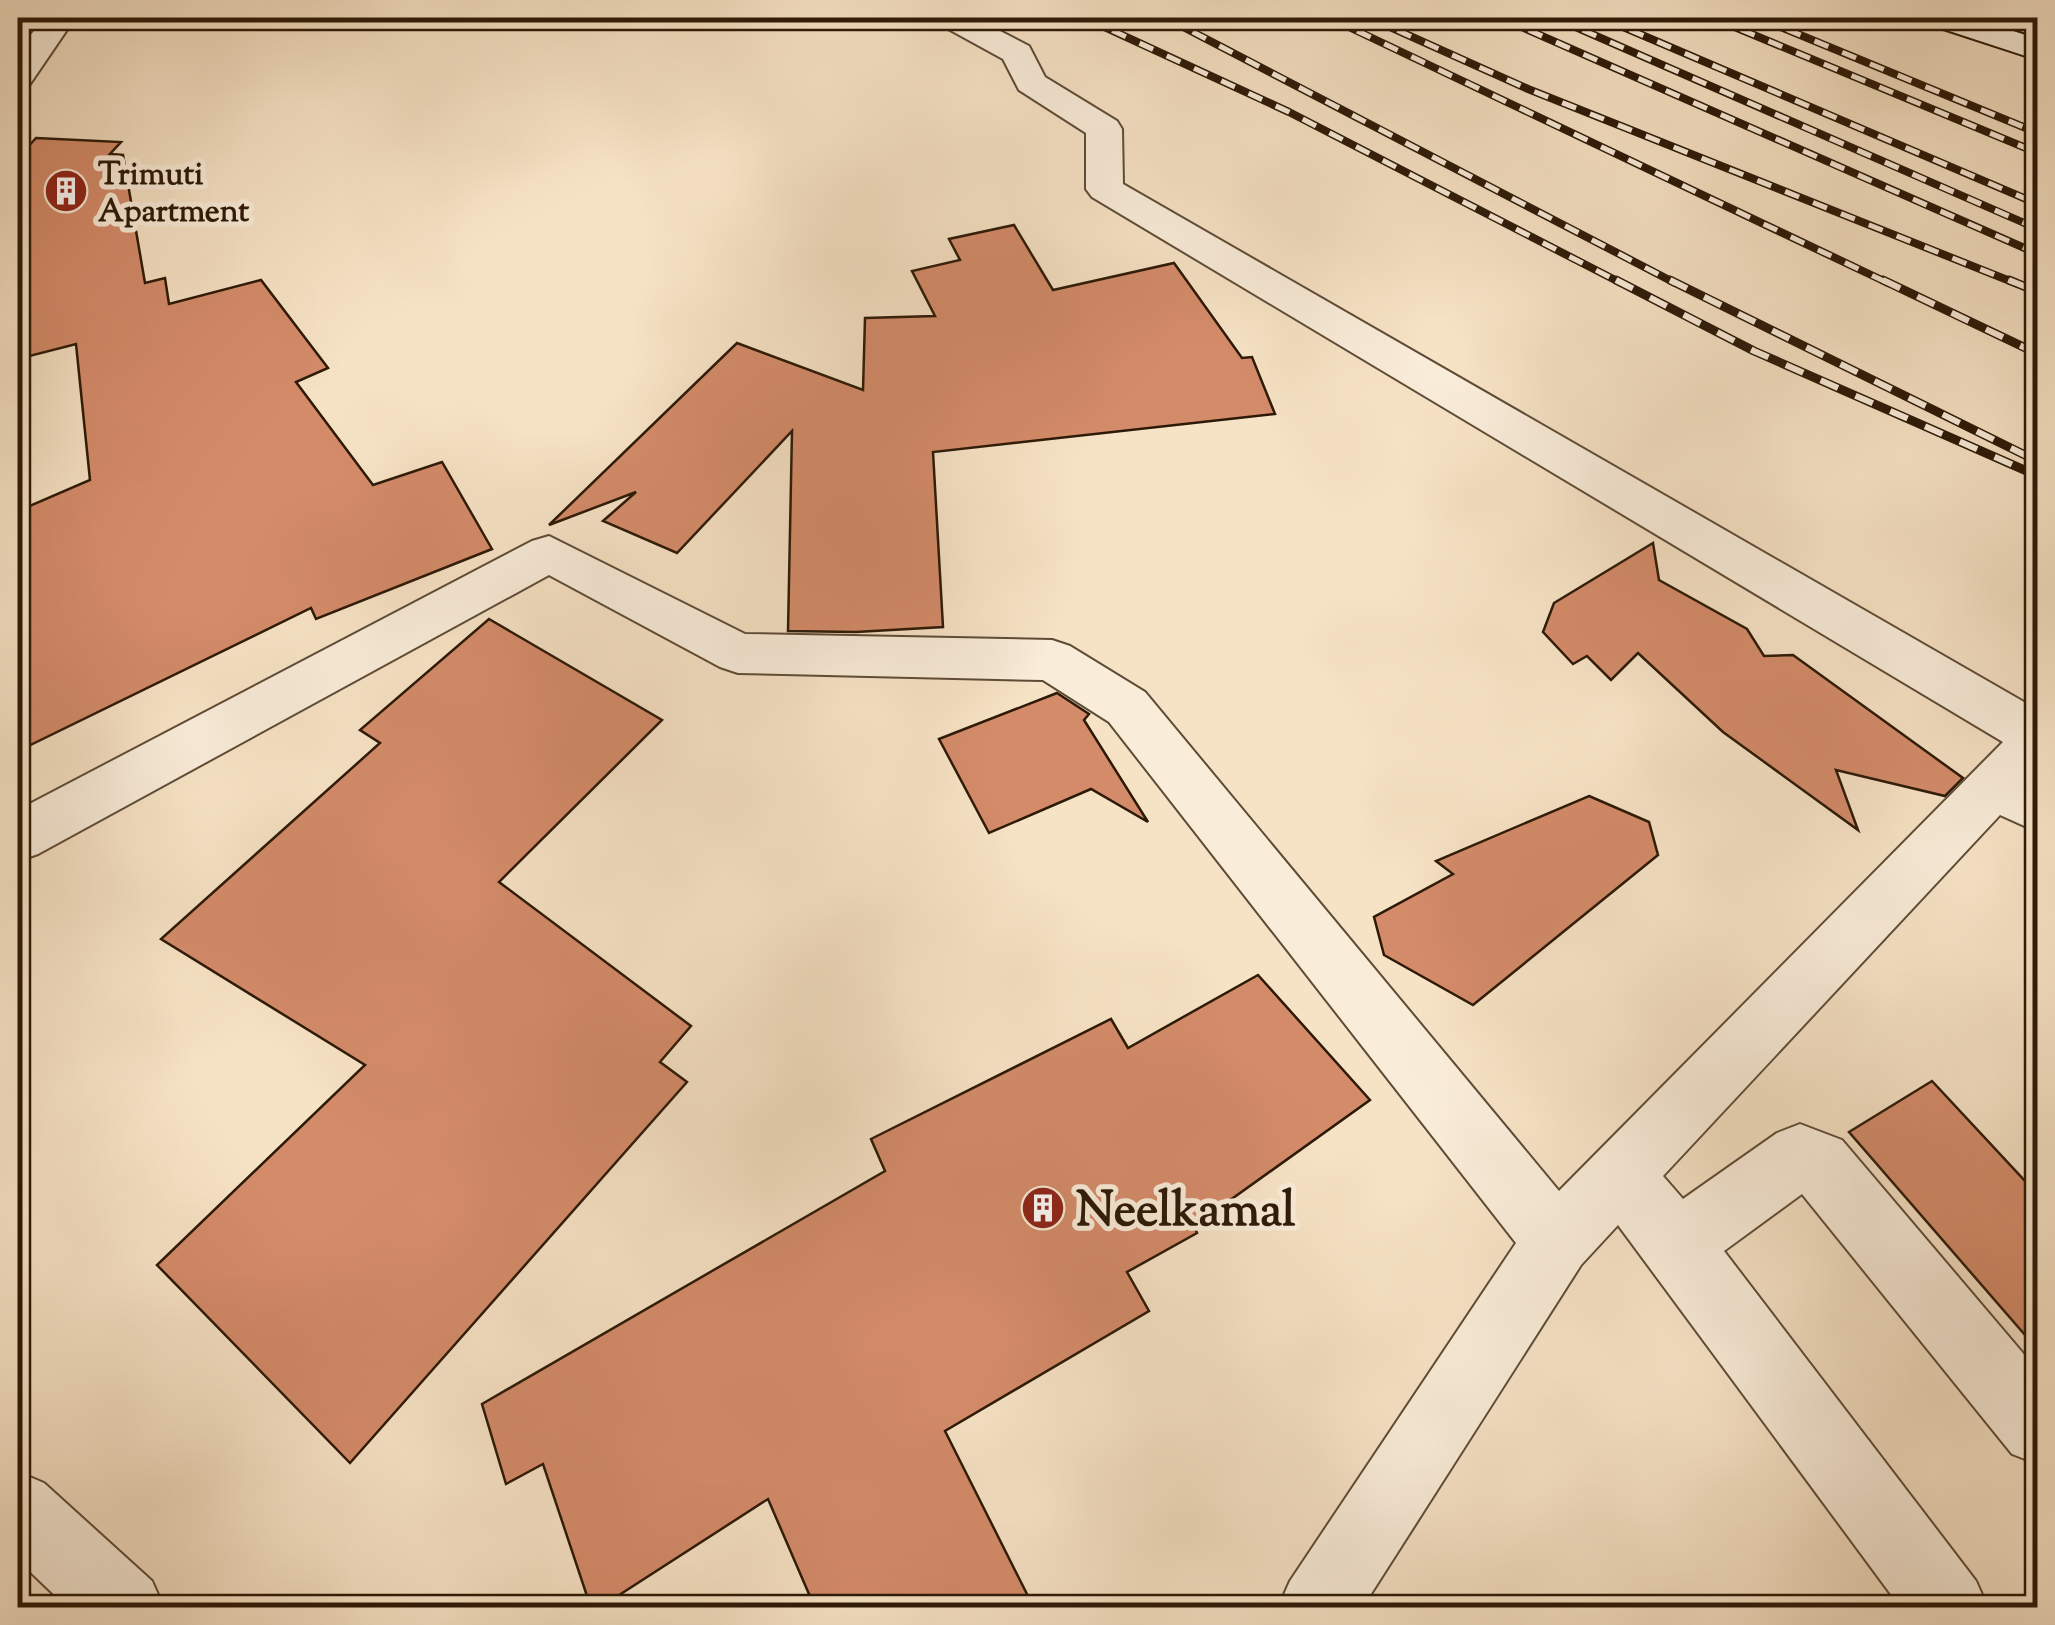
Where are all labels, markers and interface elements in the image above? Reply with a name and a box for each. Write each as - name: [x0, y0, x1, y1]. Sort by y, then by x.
- place label: Trimuti Apartment: [98, 153, 249, 236]
- building icon: Trimuti Apartment: [43, 168, 89, 214]
- place label: Neelkamal: [1076, 1179, 1296, 1248]
- building icon: Neelkamal: [1020, 1185, 1066, 1231]

